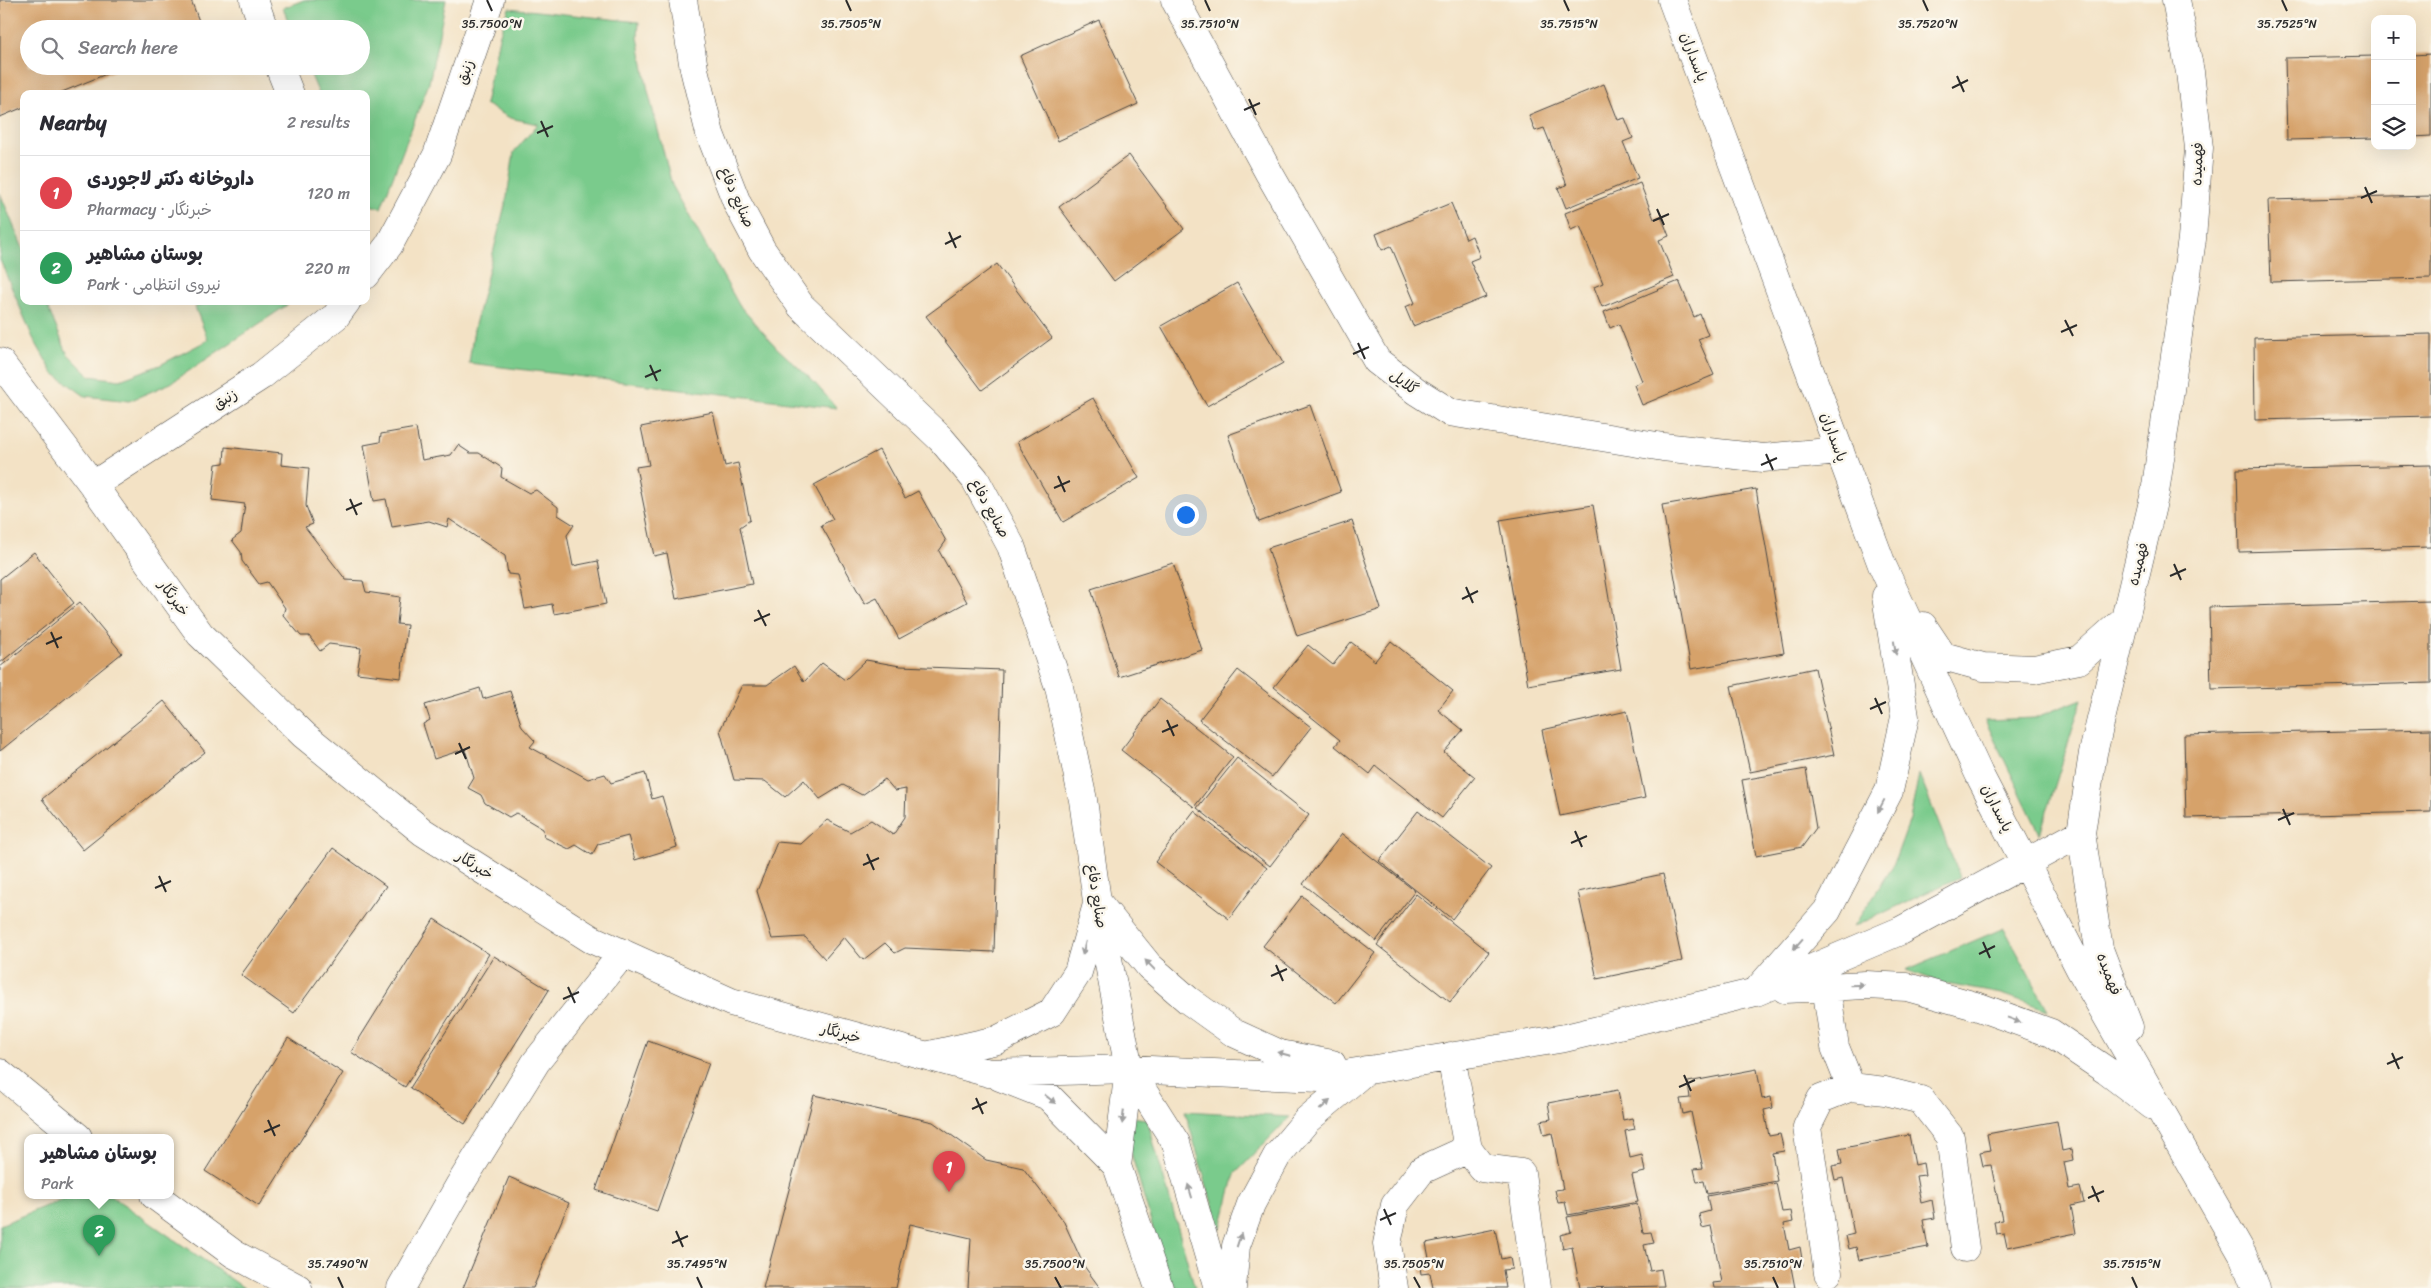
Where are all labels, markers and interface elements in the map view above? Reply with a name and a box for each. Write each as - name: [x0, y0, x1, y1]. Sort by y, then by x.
- text: 35.7500°N: [462, 13, 523, 35]
- text: 35.7505°N: [821, 13, 882, 35]
- text: 35.7510°N: [1181, 13, 1240, 35]
- text: 35.7515°N: [1540, 13, 1599, 35]
- text: 35.7520°N: [1898, 13, 1959, 35]
- text: 35.7525°N: [2257, 13, 2317, 35]
- map controls: [2371, 15, 2416, 150]
- button: +: [2371, 15, 2416, 60]
- search box: [20, 20, 370, 75]
- street label: پاسداران: [1673, 28, 1715, 86]
- text: Search here: [78, 31, 178, 64]
- icon: search: [38, 34, 66, 62]
- street label: زنبق: [449, 56, 481, 88]
- button: −: [2371, 60, 2416, 105]
- text: Nearby: [40, 104, 106, 142]
- button: layers: [2371, 105, 2416, 150]
- text: 2 results: [287, 108, 350, 137]
- street label: فهمیده: [2183, 142, 2211, 186]
- text: داروخانه دکتر لاجوردی: [87, 162, 254, 195]
- street label: صنایع دفاع: [712, 162, 762, 232]
- text: 1: [53, 179, 59, 208]
- text: 120 m: [307, 179, 350, 208]
- text: Pharmacy · خبرنگار: [87, 195, 212, 224]
- text: بوستان مشاهیر: [87, 237, 203, 270]
- text: 2: [51, 254, 61, 283]
- text: 220 m: [305, 254, 350, 283]
- text: Park · نیروی انتظامی: [87, 270, 221, 299]
- street label: گلایل: [1384, 362, 1424, 402]
- street label: زنبق: [208, 381, 242, 417]
- street label: پاسداران: [1813, 408, 1855, 466]
- street label: صنایع دفاع: [963, 473, 1017, 543]
- your location: [1173, 502, 1199, 528]
- street label: فهمیده: [2120, 540, 2156, 588]
- street label: خبرنگار: [151, 573, 196, 622]
- one-way arrow: [1891, 640, 1899, 656]
- street label: پاسداران: [1974, 779, 2020, 837]
- one-way arrow: [1877, 798, 1885, 813]
- street label: خبرنگار: [450, 843, 499, 887]
- street label: صنایع دفاع: [1079, 862, 1115, 930]
- one-way arrow: [1792, 938, 1804, 950]
- one-way arrow: [1080, 941, 1088, 956]
- street label: فهمیده: [2089, 949, 2129, 999]
- one-way arrow: [1144, 960, 1156, 972]
- one-way arrow: [1849, 981, 1865, 989]
- street label: خبرنگار: [817, 1015, 864, 1051]
- one-way arrow: [2007, 1016, 2022, 1024]
- one-way arrow: [1276, 1050, 1291, 1058]
- one-way arrow: [1043, 1094, 1056, 1104]
- one-way arrow: [1319, 1100, 1331, 1111]
- one-way arrow: [1119, 1109, 1127, 1125]
- popup: [24, 1134, 174, 1199]
- text: بوستان مشاهیر: [41, 1136, 157, 1169]
- pin: 1: [933, 1151, 965, 1192]
- text: Park: [41, 1169, 74, 1198]
- one-way arrow: [1186, 1183, 1194, 1198]
- pin: 2: [83, 1215, 115, 1256]
- one-way arrow: [1235, 1232, 1243, 1247]
- text: 35.7490°N: [308, 1253, 369, 1275]
- text: 35.7495°N: [667, 1253, 728, 1275]
- text: 35.7500°N: [1025, 1253, 1086, 1275]
- text: 35.7505°N: [1384, 1253, 1445, 1275]
- text: 35.7510°N: [1744, 1253, 1803, 1275]
- text: 35.7515°N: [2103, 1253, 2162, 1275]

